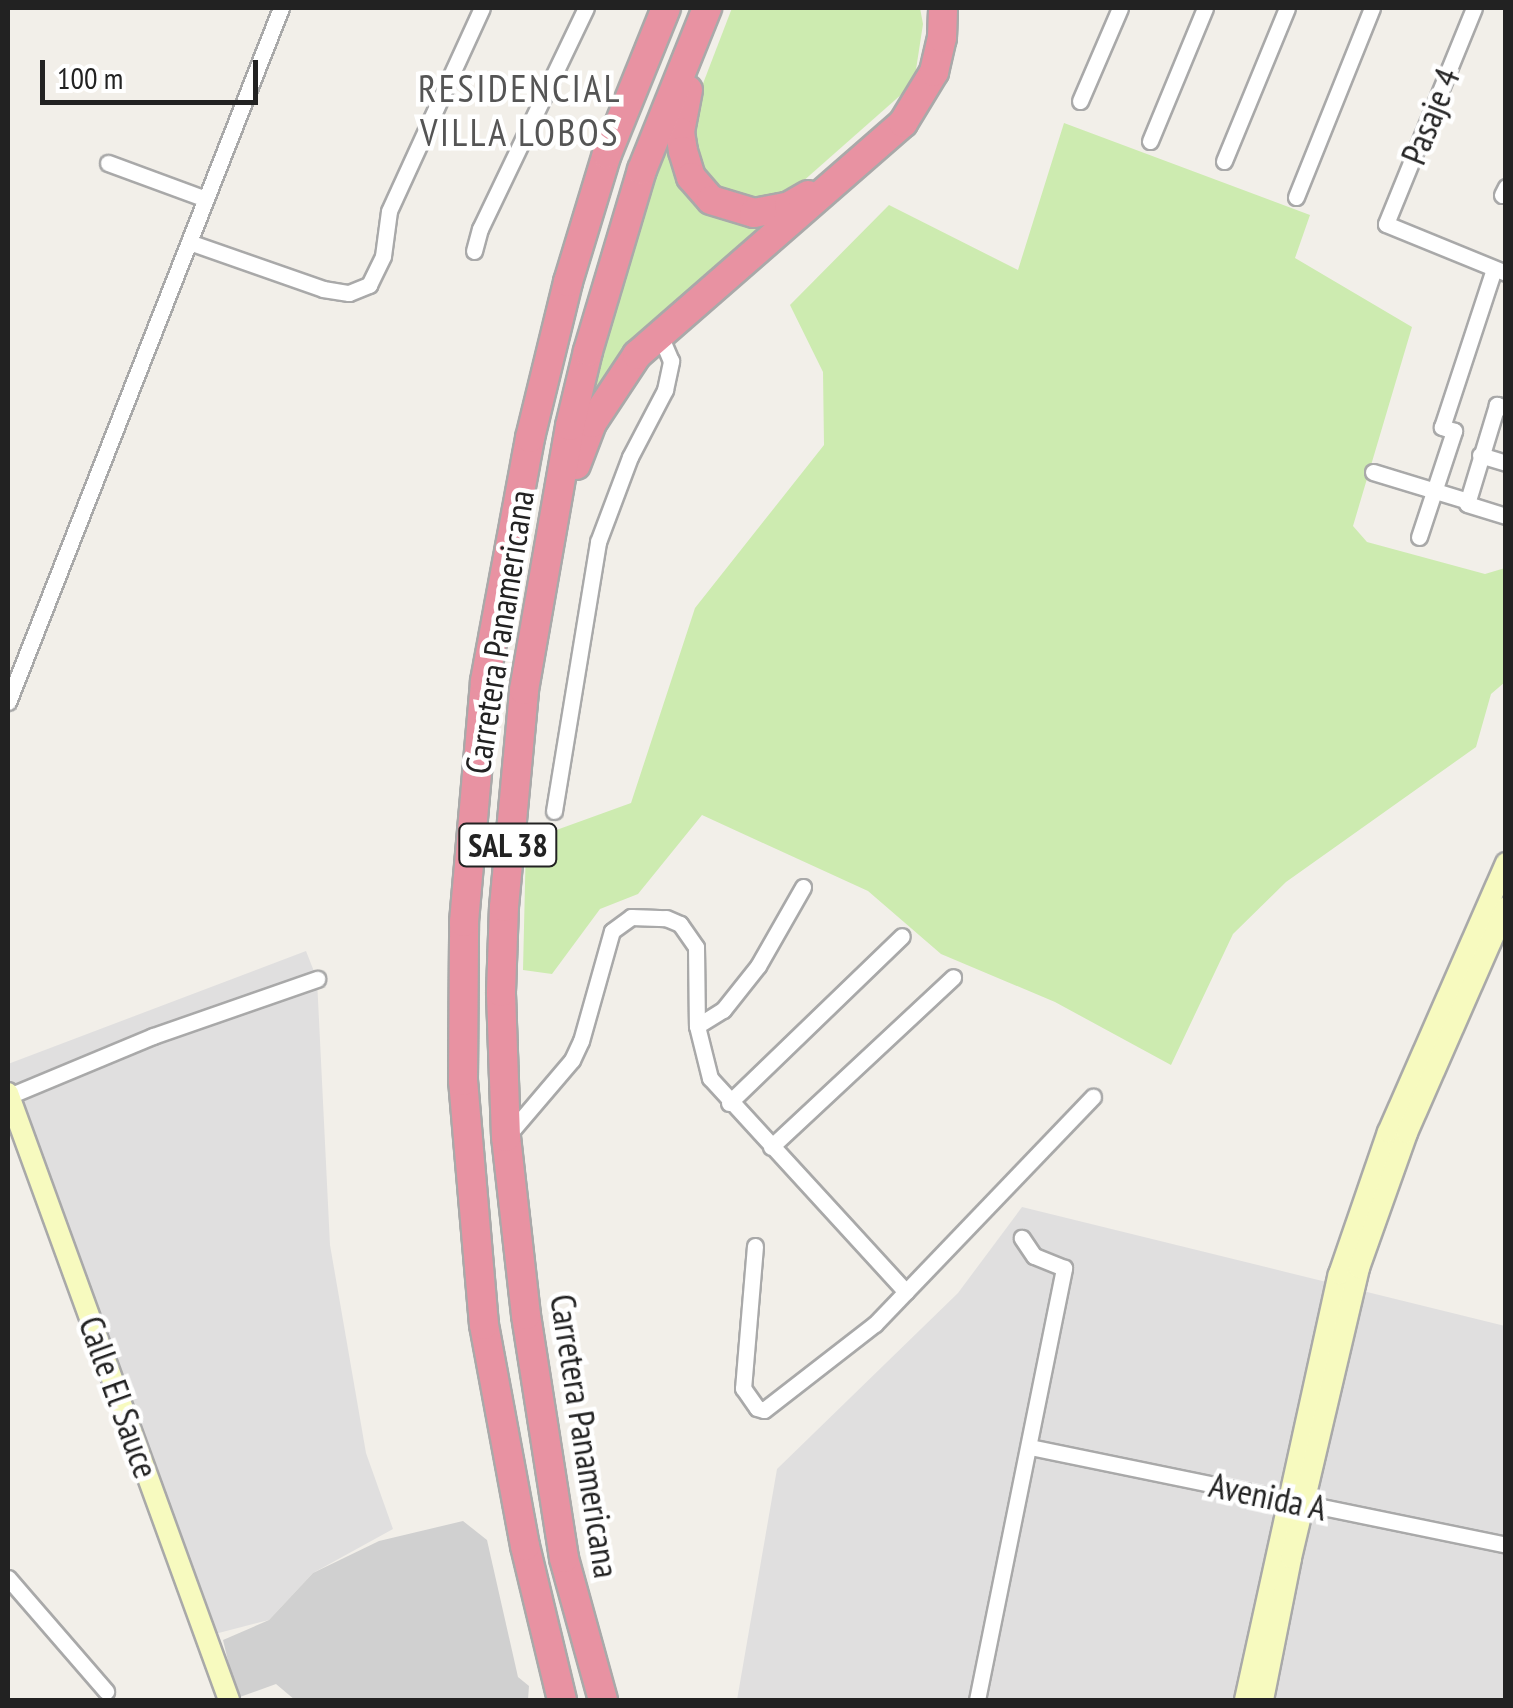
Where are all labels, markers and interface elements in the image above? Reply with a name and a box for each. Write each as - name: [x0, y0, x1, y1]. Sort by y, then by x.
- scale bar: [45, 40, 262, 102]
- text: 100 m: [57, 58, 123, 97]
- street label: Pasaje 4: [1392, 62, 1468, 170]
- district label: RESIDENCIAL VILLA LOBOS: [418, 65, 622, 154]
- street label: Carretera Panamericana: [456, 487, 542, 777]
- road number: SAL 38: [456, 818, 560, 872]
- street label: Carretera Panamericana: [542, 1291, 628, 1581]
- street label: Calle El Sauce: [70, 1310, 168, 1484]
- street label: Avenida A: [1205, 1463, 1331, 1529]

